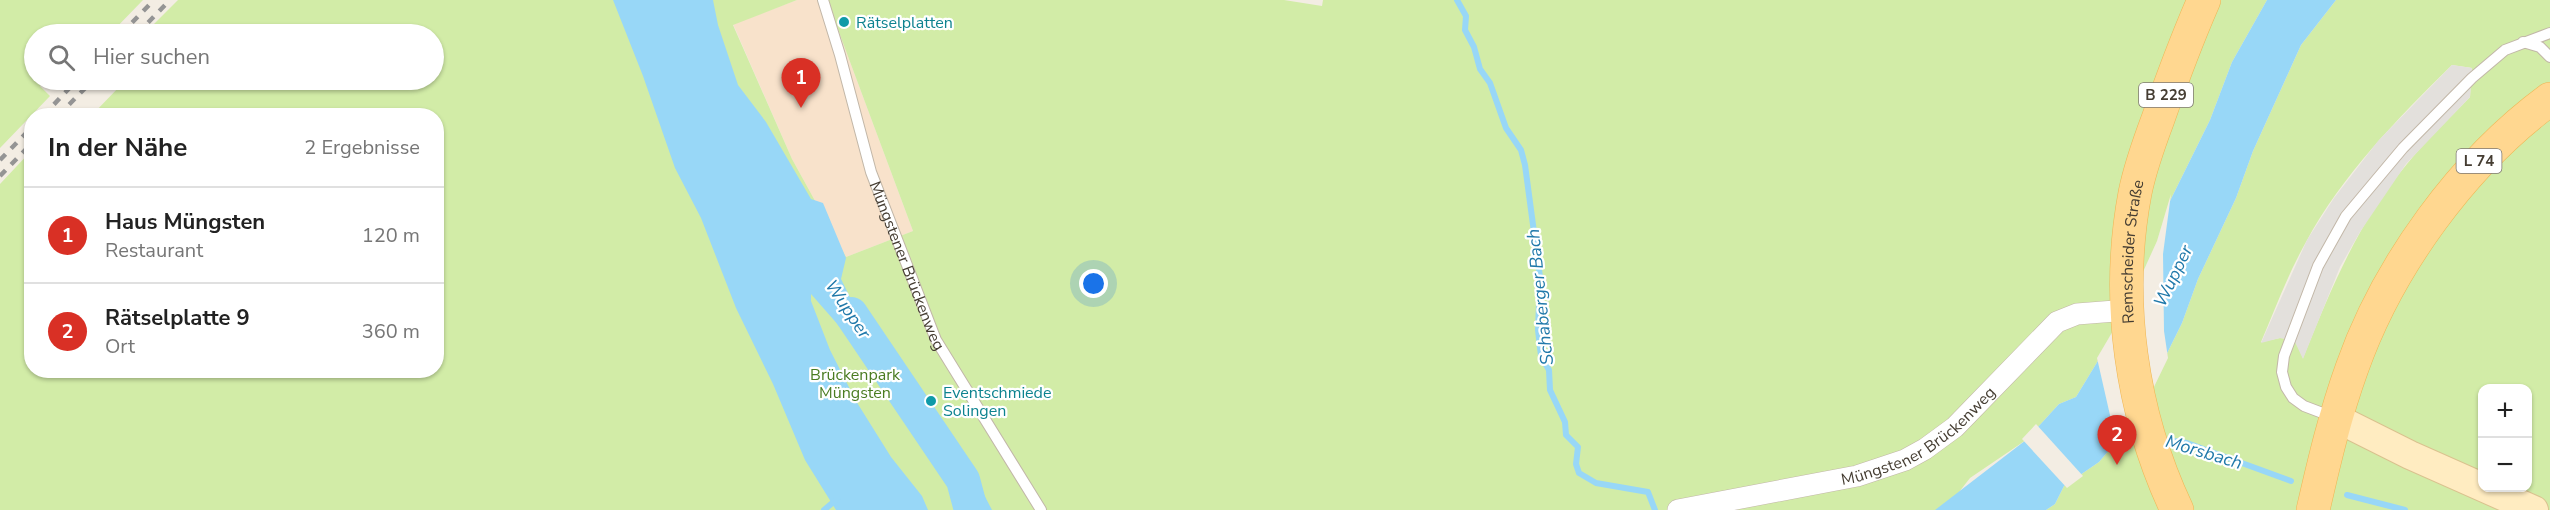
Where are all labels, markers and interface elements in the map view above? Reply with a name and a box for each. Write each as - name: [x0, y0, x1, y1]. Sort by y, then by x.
- place label: Rätselplatten: [856, 12, 953, 34]
- marker: Rätselplatten: [837, 15, 851, 29]
- search box: [24, 24, 444, 90]
- icon: search: [45, 41, 78, 74]
- text: Hier suchen: [93, 42, 210, 72]
- pin: 1: [782, 58, 820, 108]
- road number: B 229: [2139, 83, 2193, 107]
- text: In der Nähe: [48, 130, 187, 165]
- text: 2 Ergebnisse: [304, 134, 420, 161]
- road number: L 74: [2456, 149, 2502, 173]
- street label: Müngstener Brückenweg: [864, 178, 950, 355]
- street label: Remscheider Straße: [2117, 178, 2150, 324]
- text: Haus Müngsten: [105, 207, 265, 237]
- text: 1: [62, 222, 74, 249]
- text: 120 m: [362, 222, 420, 249]
- water label: Schaberger Bach: [1521, 228, 1559, 366]
- text: Restaurant: [105, 237, 203, 264]
- water label: Wupper: [2148, 241, 2198, 311]
- your location: [1079, 269, 1108, 298]
- water label: Wupper: [820, 275, 877, 344]
- text: Rätselplatte 9: [105, 303, 250, 333]
- text: 2: [62, 318, 74, 345]
- text: 360 m: [362, 318, 420, 345]
- text: Ort: [105, 333, 135, 360]
- park label: Brückenpark Müngsten: [810, 364, 901, 404]
- place label: Eventschmiede Solingen: [943, 382, 1051, 422]
- street label: Müngstener Brückenweg: [1839, 382, 2001, 491]
- map controls: [2478, 384, 2532, 492]
- button: +: [2478, 384, 2532, 438]
- marker: Eventschmiede Solingen: [924, 394, 938, 408]
- pin: 2: [2098, 416, 2136, 465]
- water label: Morsbach: [2163, 429, 2245, 475]
- button: −: [2478, 438, 2532, 492]

